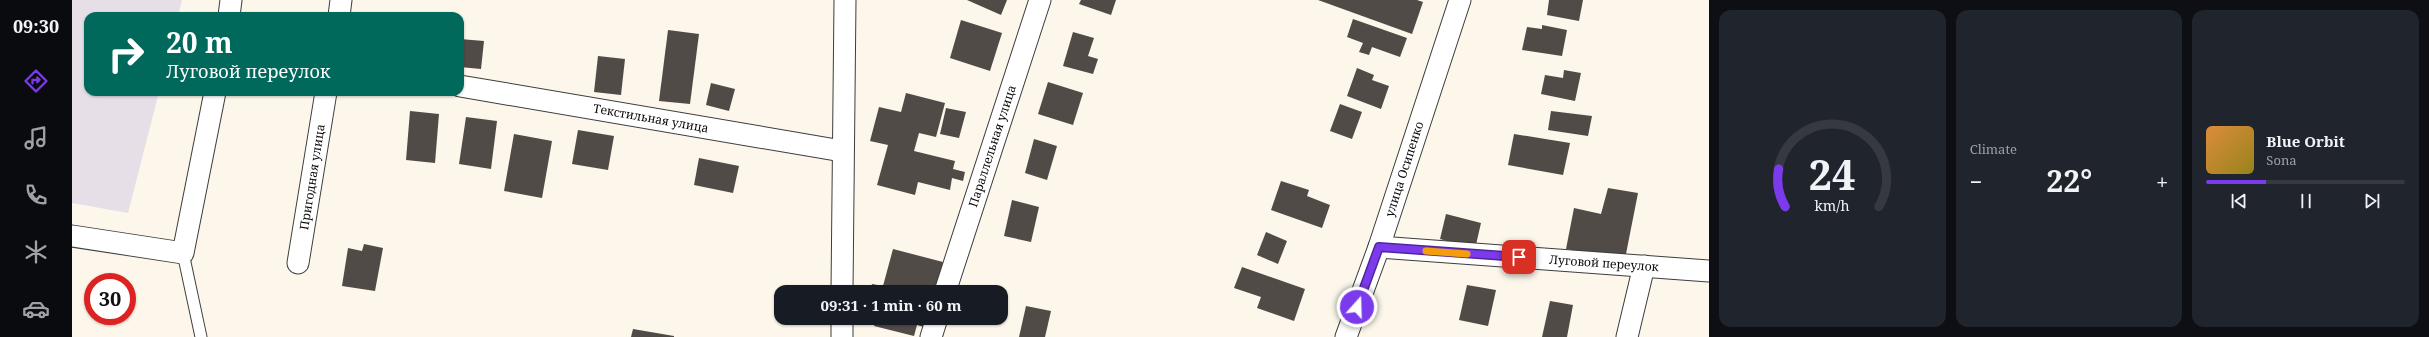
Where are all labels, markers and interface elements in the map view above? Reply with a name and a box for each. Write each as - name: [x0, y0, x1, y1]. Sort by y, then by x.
- text: 09:30: [13, 14, 59, 38]
- text: 20 m: [166, 23, 233, 61]
- icon: right: [100, 28, 152, 80]
- text: Луговой переулок: [166, 59, 331, 83]
- icon: directions: [22, 67, 50, 95]
- street label: Параллельная улица: [964, 83, 1020, 209]
- street label: Текстильная улица: [592, 99, 710, 137]
- street label: улица Осипенко: [1381, 119, 1427, 219]
- street label: Пригодная улица: [295, 123, 329, 231]
- icon: music: [22, 124, 50, 152]
- text: Blue Orbit: [2266, 131, 2345, 151]
- text: Climate: [1970, 140, 2017, 158]
- text: 24: [1809, 145, 1856, 201]
- text: Sona: [2266, 151, 2297, 169]
- text: 22°: [2046, 160, 2092, 201]
- text: −: [1970, 166, 1982, 196]
- text: +: [2156, 166, 2168, 196]
- icon: phone: [22, 181, 50, 209]
- icon: previous: [2228, 190, 2250, 212]
- icon: pause: [2295, 190, 2317, 212]
- icon: next: [2361, 190, 2383, 212]
- text: km/h: [1815, 195, 1850, 214]
- icon: climate: [22, 238, 50, 266]
- pin: [1502, 240, 1536, 274]
- icon: arrive: [1508, 246, 1530, 268]
- street label: Луговой переулок: [1549, 251, 1660, 275]
- speed limit sign: 30: [84, 273, 136, 325]
- position arrow: [1336, 286, 1378, 328]
- icon: car: [22, 295, 50, 323]
- text: 09:31 · 1 min · 60 m: [821, 295, 961, 315]

